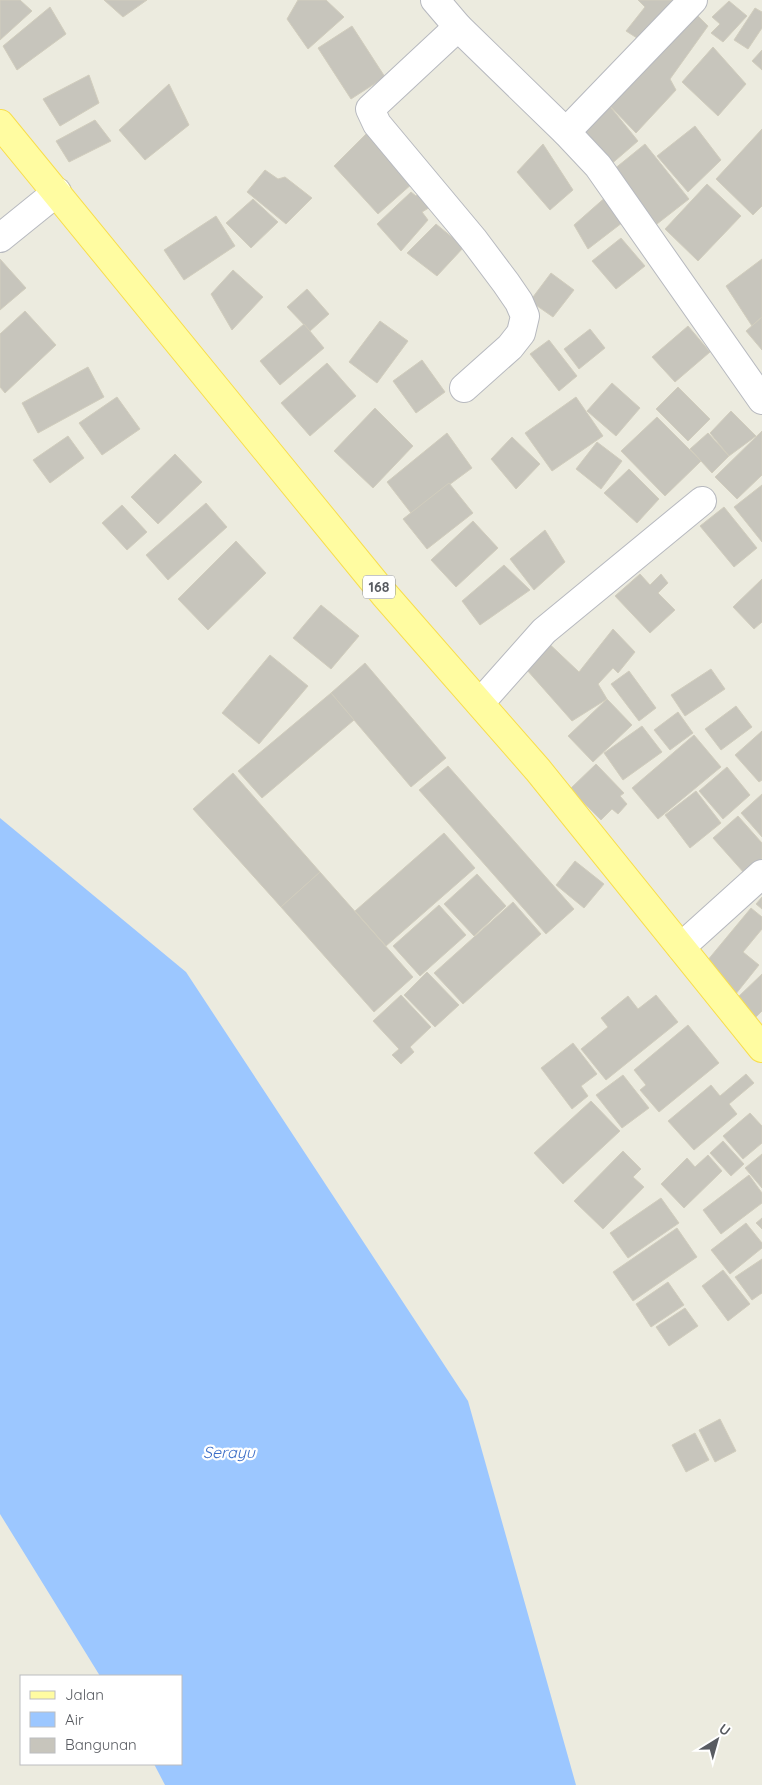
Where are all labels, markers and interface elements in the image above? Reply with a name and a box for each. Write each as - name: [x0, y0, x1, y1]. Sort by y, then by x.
- road number: 168: [363, 576, 395, 598]
- water label: Serayu: [203, 1442, 256, 1462]
- legend: [20, 1675, 182, 1765]
- text: Jalan: [65, 1685, 104, 1704]
- text: Air: [65, 1710, 84, 1729]
- north arrow: [692, 1715, 742, 1765]
- text: U: [715, 1719, 734, 1740]
- text: Bangunan: [65, 1735, 137, 1754]

